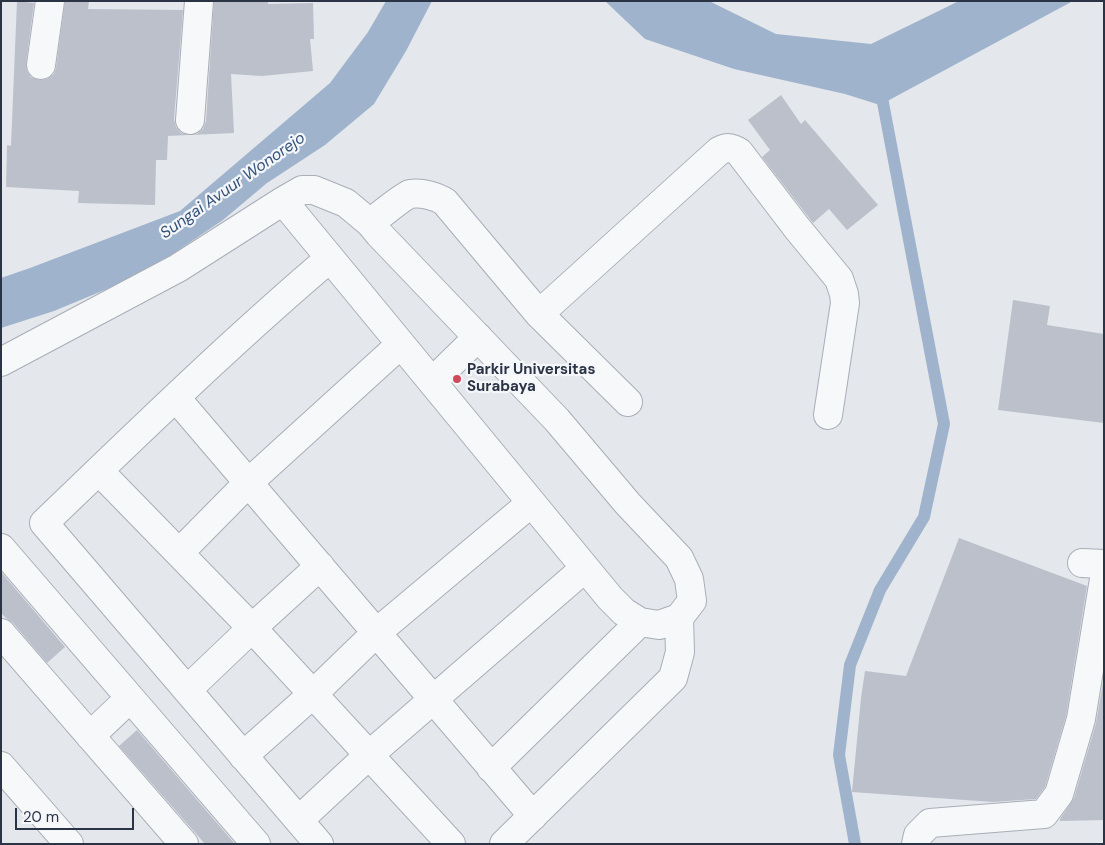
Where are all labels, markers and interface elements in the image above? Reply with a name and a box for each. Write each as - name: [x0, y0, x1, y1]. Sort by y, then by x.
- water label: Sungai Avuur Wonorejo: [157, 129, 309, 243]
- place label: Parkir Universitas Surabaya: [467, 361, 595, 396]
- marker: Parkir Universitas Surabaya: [451, 373, 463, 385]
- scale bar: [18, 798, 136, 830]
- text: 20 m: [23, 807, 59, 827]

